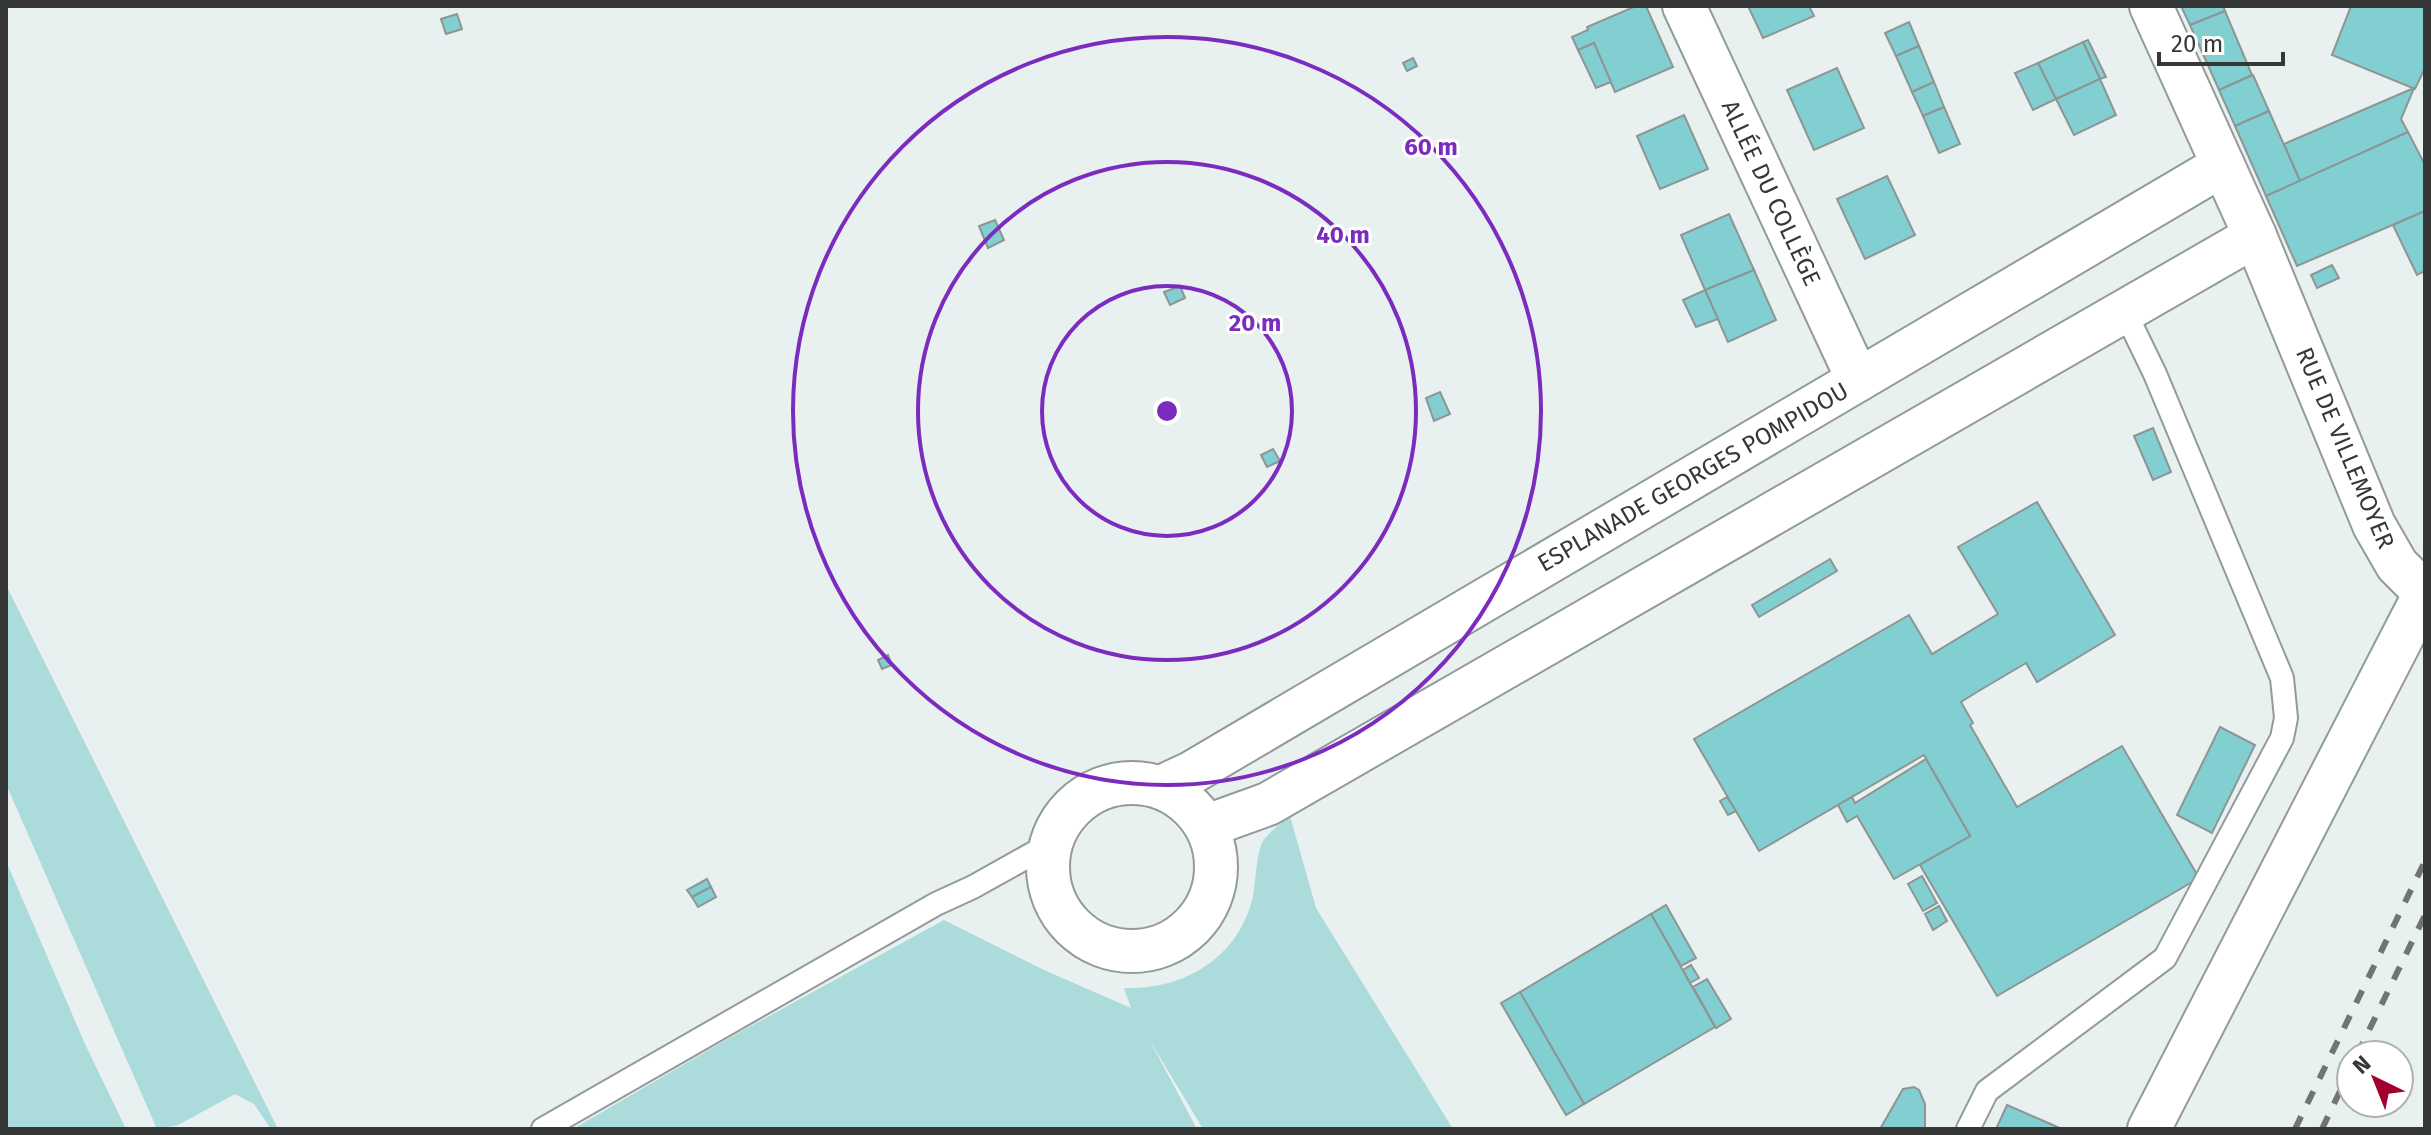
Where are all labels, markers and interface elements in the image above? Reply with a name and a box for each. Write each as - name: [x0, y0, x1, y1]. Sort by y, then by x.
- scale bar: [2159, 16, 2283, 66]
- text: 20 m: [2171, 30, 2223, 58]
- street label: ALLÉE DU COLLÈGE: [1716, 95, 1827, 290]
- text: 60 m: [1404, 133, 1458, 161]
- text: 40 m: [1316, 221, 1370, 249]
- text: 20 m: [1229, 309, 1281, 337]
- street label: RUE DE VILLEMOYER: [2290, 343, 2400, 553]
- street label: ESPLANADE GEORGES POMPIDOU: [1533, 376, 1853, 578]
- centre of rings: [1153, 397, 1181, 425]
- north arrow: [2335, 1039, 2415, 1119]
- text: N: [2347, 1050, 2376, 1080]

